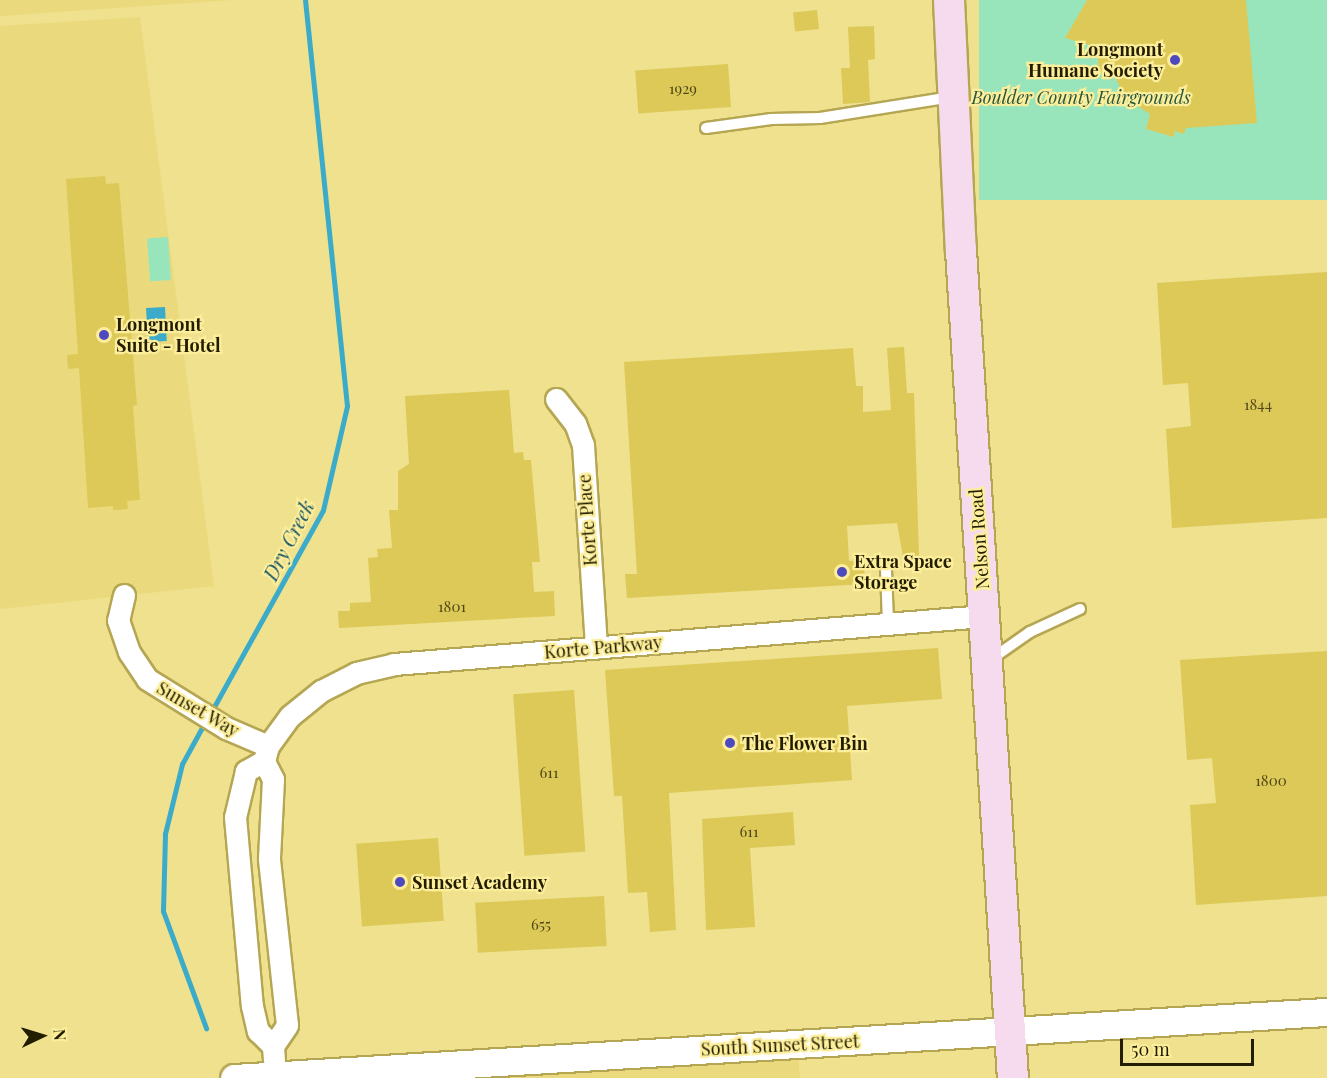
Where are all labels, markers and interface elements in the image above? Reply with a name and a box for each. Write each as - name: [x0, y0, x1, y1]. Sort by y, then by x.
- place label: Longmont Humane Society: [1028, 39, 1163, 82]
- marker: Longmont Humane Society: [1168, 53, 1182, 67]
- house number: 1929: [669, 80, 697, 98]
- park label: Boulder County Fairgrounds: [971, 86, 1191, 108]
- place label: Longmont Suite - Hotel: [116, 314, 221, 356]
- marker: Longmont Suite - Hotel: [97, 328, 111, 342]
- house number: 1844: [1244, 396, 1272, 414]
- street label: Korte Place: [573, 473, 601, 567]
- street label: Nelson Road: [965, 488, 993, 590]
- water label: Dry Creek: [258, 496, 318, 584]
- place label: Extra Space Storage: [854, 551, 952, 594]
- marker: Extra Space Storage: [835, 565, 849, 579]
- house number: 1801: [438, 598, 466, 616]
- street label: Korte Parkway: [543, 631, 663, 663]
- street label: Sunset Way: [153, 677, 243, 741]
- place label: The Flower Bin: [742, 732, 868, 754]
- marker: The Flower Bin: [723, 736, 737, 750]
- house number: 611: [540, 764, 558, 782]
- house number: 1800: [1255, 772, 1287, 790]
- house number: 611: [740, 823, 758, 841]
- place label: Sunset Academy: [412, 871, 548, 893]
- marker: Sunset Academy: [393, 875, 407, 889]
- house number: 655: [531, 916, 551, 934]
- north arrow: [12, 1006, 72, 1066]
- scale bar: [1123, 1027, 1256, 1065]
- text: N: [50, 1028, 71, 1041]
- street label: South Sunset Street: [700, 1030, 860, 1060]
- text: 50 m: [1131, 1037, 1170, 1061]

